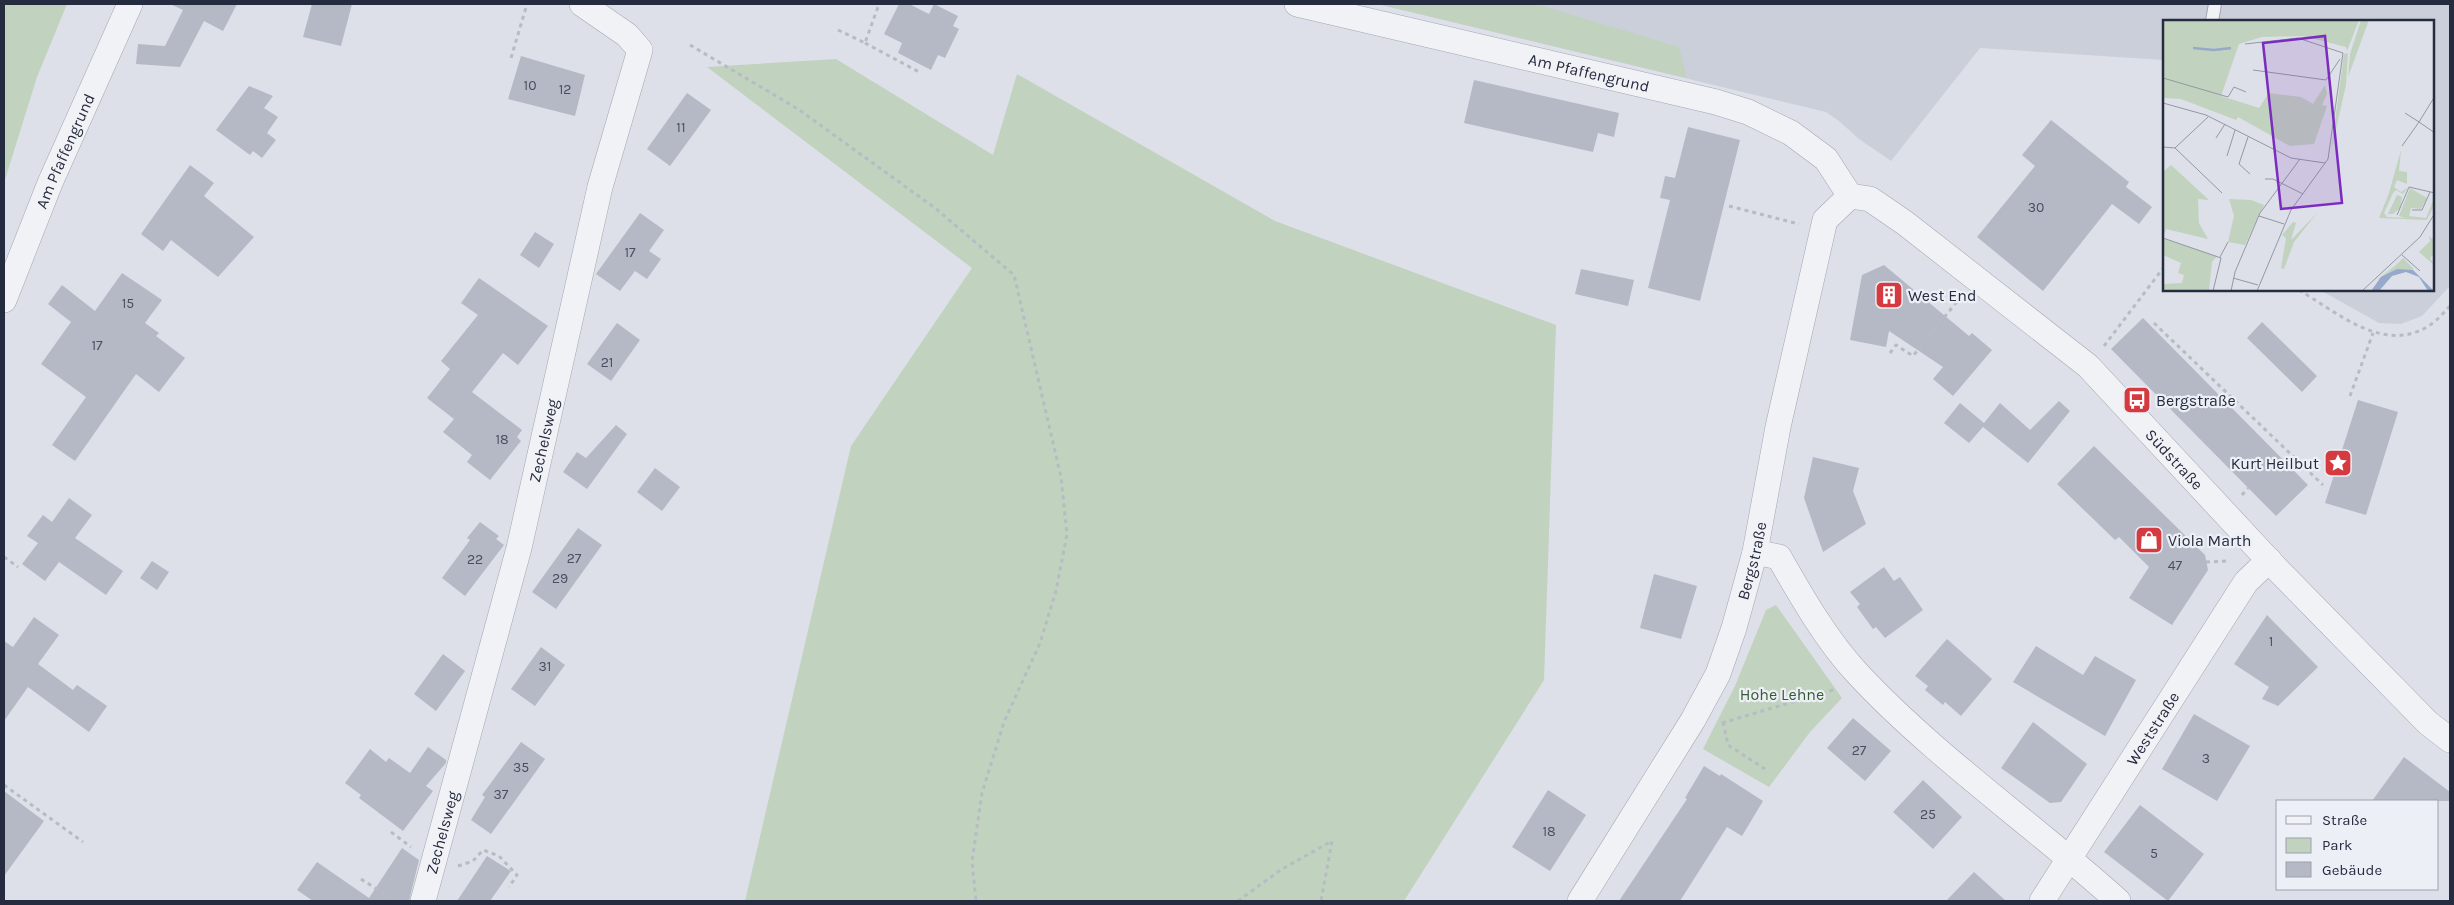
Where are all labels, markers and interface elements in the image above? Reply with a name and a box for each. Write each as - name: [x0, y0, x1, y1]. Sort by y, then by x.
- inset map: [2163, 20, 2434, 291]
- street label: Am Pfaffengrund: [1527, 49, 1651, 96]
- house number: 10: [524, 77, 536, 94]
- house number: 12: [559, 81, 571, 98]
- street label: Am Pfaffengrund: [32, 91, 99, 211]
- house number: 11: [676, 119, 686, 136]
- house number: 30: [2028, 199, 2044, 216]
- house number: 17: [624, 244, 636, 261]
- building icon: West End: [1874, 280, 1904, 310]
- place label: West End: [1908, 286, 1976, 305]
- house number: 15: [122, 295, 134, 312]
- house number: 17: [91, 337, 103, 354]
- house number: 21: [601, 354, 613, 371]
- bus stop icon: Bergstraße: [2122, 385, 2152, 415]
- place label: Bergstraße: [2156, 391, 2236, 410]
- street label: Zechelsweg: [525, 397, 562, 484]
- street label: Südstraße: [2141, 425, 2207, 494]
- house number: 18: [495, 431, 509, 448]
- place icon: Kurt Heilbut: [2323, 448, 2353, 478]
- place label: Kurt Heilbut: [2231, 454, 2319, 473]
- street label: Bergstraße: [1733, 520, 1770, 602]
- shop icon: Viola Marth: [2134, 525, 2164, 555]
- place label: Viola Marth: [2168, 531, 2251, 550]
- house number: 27: [567, 550, 582, 567]
- house number: 22: [467, 551, 483, 568]
- house number: 47: [2168, 557, 2183, 574]
- house number: 29: [552, 570, 568, 587]
- house number: 1: [2269, 633, 2273, 650]
- house number: 31: [539, 658, 551, 675]
- park label: Hohe Lehne: [1740, 685, 1824, 704]
- street label: Weststraße: [2122, 688, 2183, 769]
- house number: 27: [1852, 742, 1867, 759]
- house number: 3: [2202, 750, 2210, 767]
- house number: 35: [513, 759, 529, 776]
- house number: 37: [494, 786, 509, 803]
- street label: Zechelsweg: [422, 789, 463, 876]
- legend: [2276, 800, 2439, 890]
- house number: 25: [1920, 806, 1936, 823]
- text: Straße: [2322, 811, 2367, 829]
- house number: 18: [1542, 823, 1556, 840]
- text: Park: [2322, 836, 2352, 854]
- house number: 5: [2150, 845, 2158, 862]
- text: Gebäude: [2322, 861, 2382, 879]

